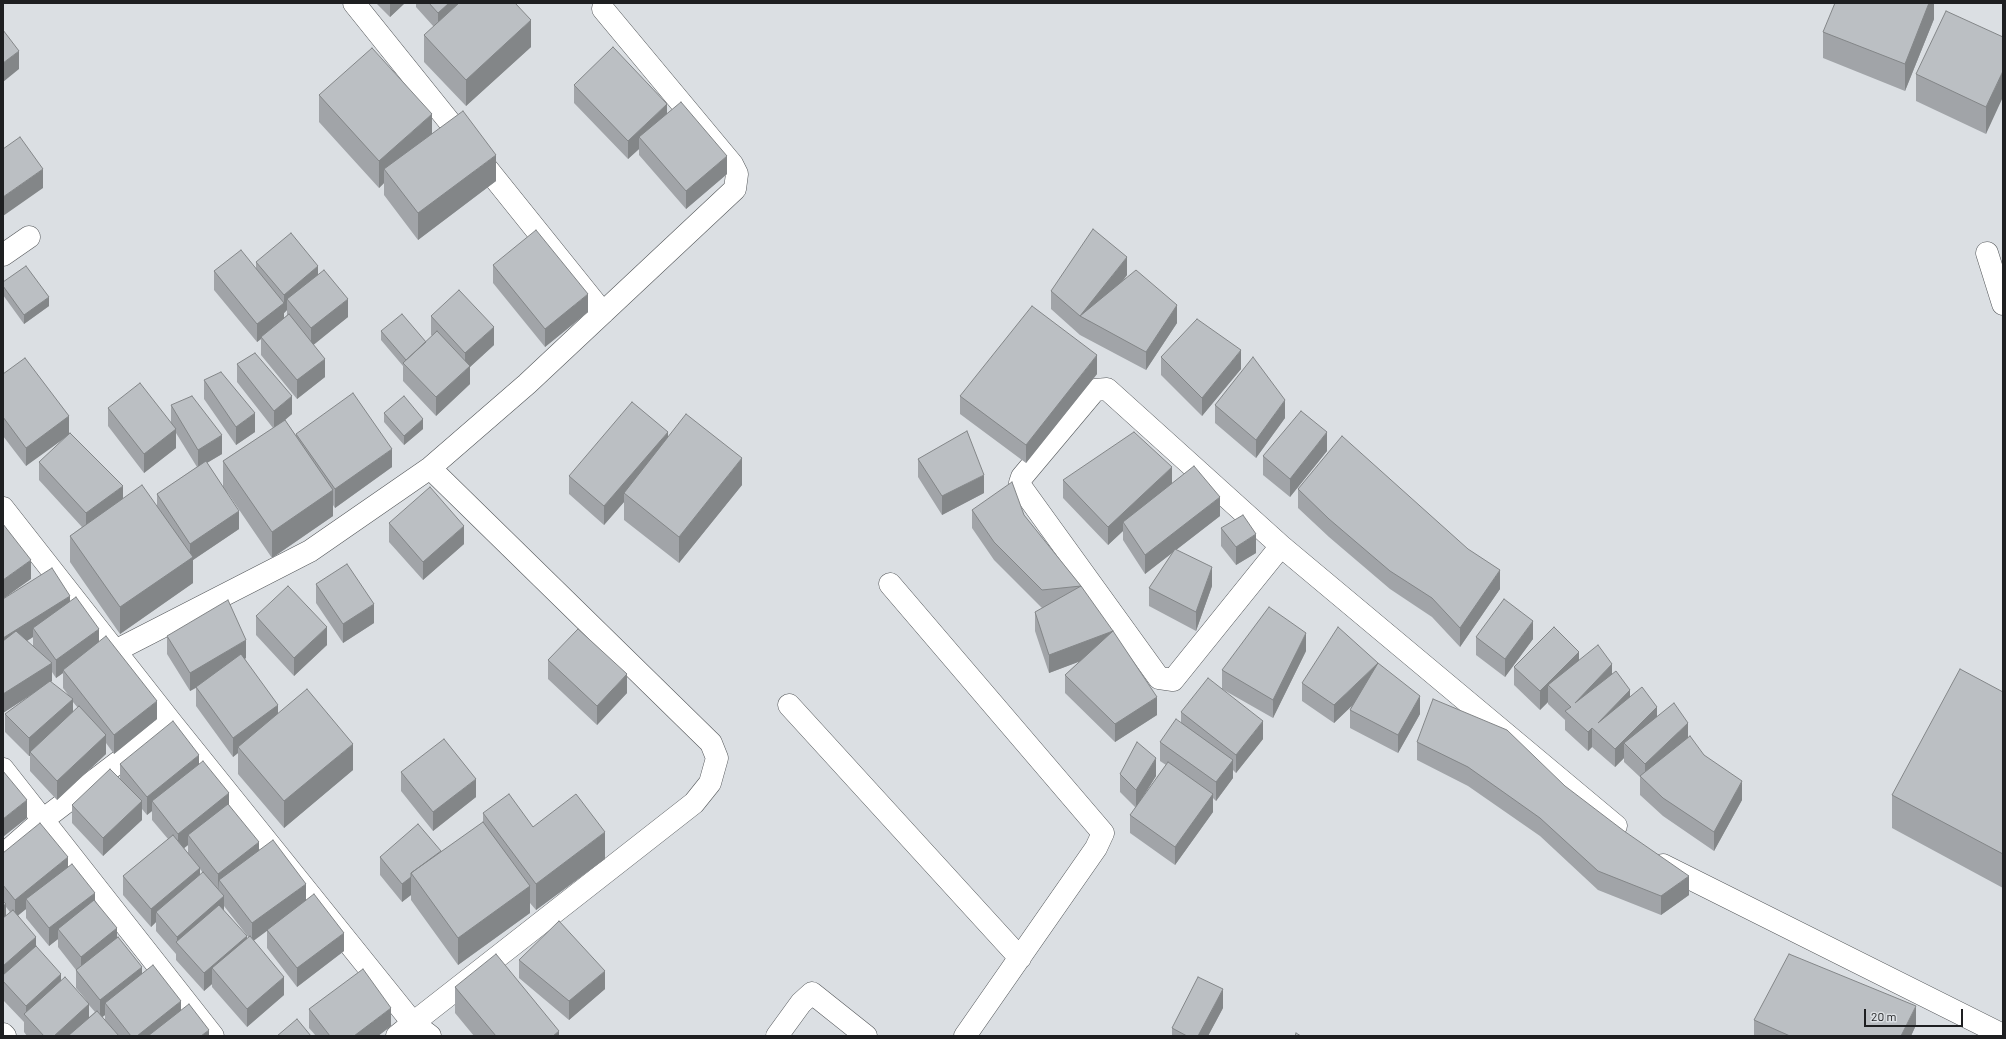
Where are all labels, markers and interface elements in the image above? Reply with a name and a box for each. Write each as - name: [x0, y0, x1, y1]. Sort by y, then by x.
- scale bar: [1866, 1001, 1965, 1027]
- text: 20 m: [1871, 1009, 1897, 1023]

